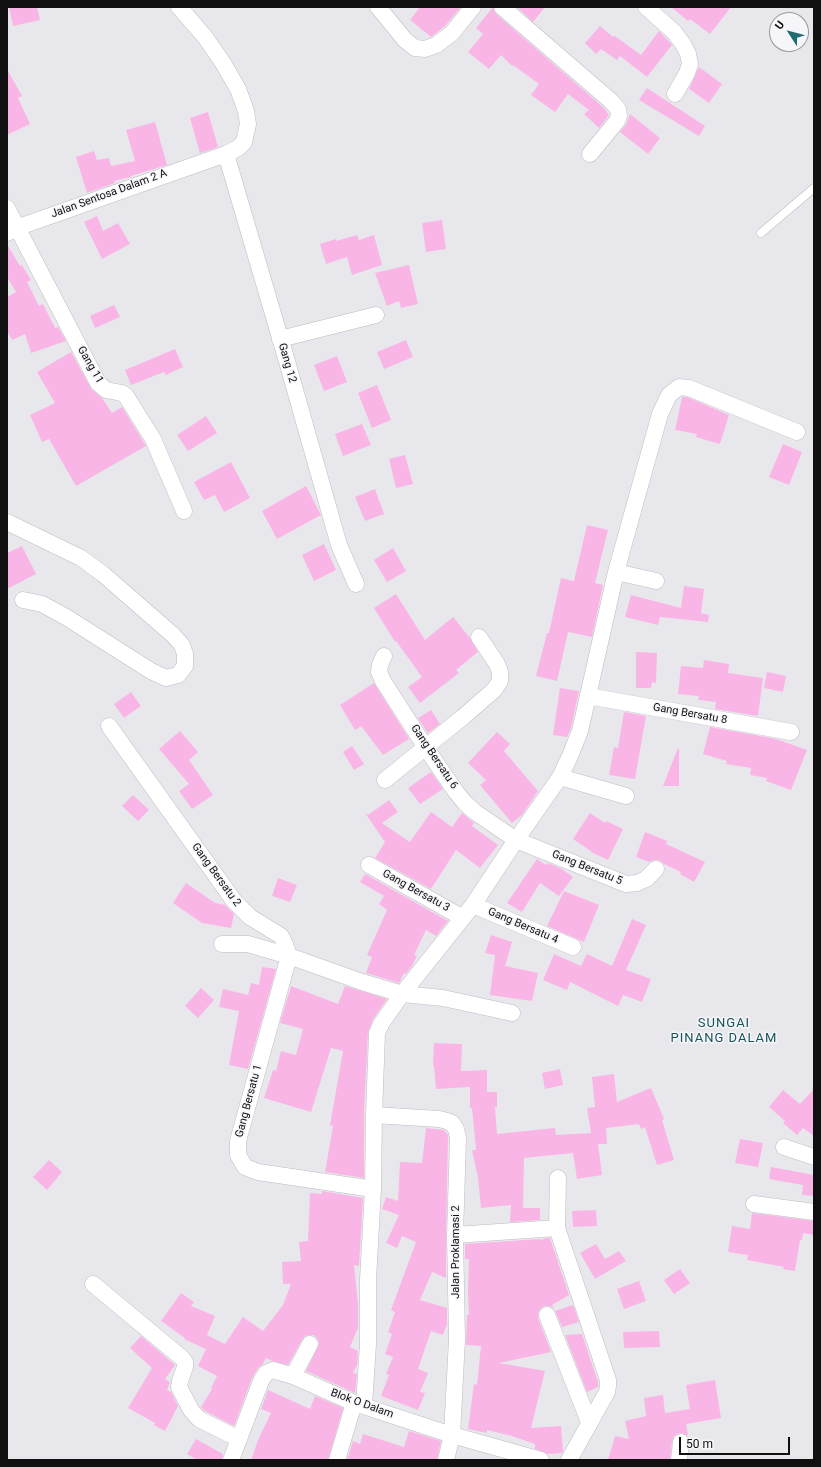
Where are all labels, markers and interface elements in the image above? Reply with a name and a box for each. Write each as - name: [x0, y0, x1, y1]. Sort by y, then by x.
- north arrow: [769, 12, 809, 52]
- text: U: [772, 18, 787, 32]
- street label: Jalan Sentosa Dalam 2 A: [49, 167, 169, 221]
- street label: Gang 12: [275, 342, 299, 384]
- street label: Gang 11: [74, 344, 106, 386]
- street label: Gang Bersatu 8: [652, 701, 728, 727]
- street label: Gang Bersatu 6: [408, 722, 460, 792]
- street label: Gang Bersatu 2: [189, 841, 243, 909]
- street label: Gang Bersatu 5: [550, 848, 624, 888]
- street label: Gang Bersatu 3: [380, 867, 452, 915]
- street label: Gang Bersatu 4: [486, 905, 560, 947]
- district label: SUNGAI PINANG DALAM: [671, 1016, 777, 1047]
- street label: Gang Bersatu 1: [233, 1063, 265, 1139]
- street label: Jalan Proklamasi 2: [449, 1205, 463, 1299]
- street label: Blok O Dalam: [329, 1387, 395, 1421]
- scale bar: [681, 1429, 792, 1455]
- text: 50 m: [686, 1437, 713, 1451]

